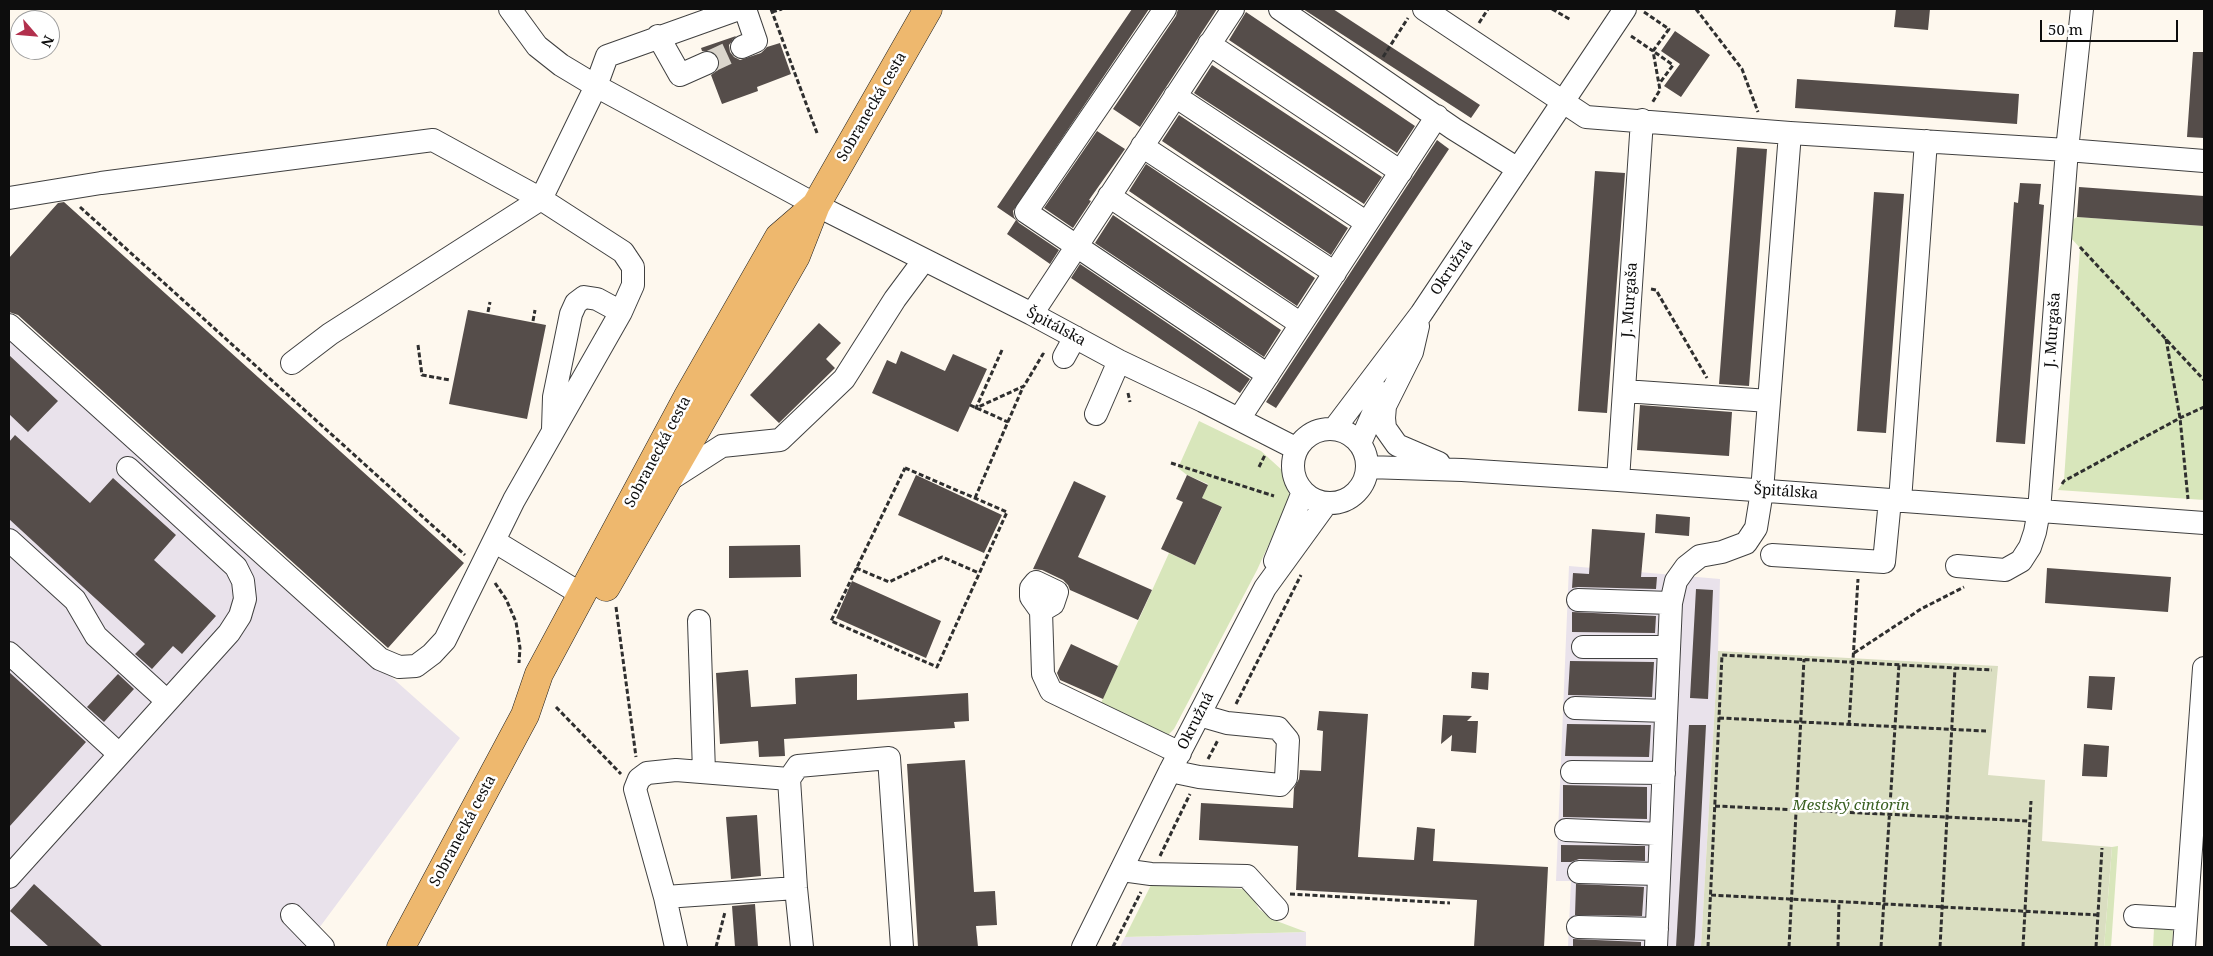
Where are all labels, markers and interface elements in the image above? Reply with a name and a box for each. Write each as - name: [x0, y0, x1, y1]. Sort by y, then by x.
- north arrow: [10, 10, 60, 60]
- scale bar: [2043, 10, 2180, 42]
- text: 50 m: [2048, 19, 2083, 39]
- text: N: [37, 32, 59, 51]
- street label: Sobranecká cesta: [833, 49, 911, 165]
- street label: Okružná: [1427, 237, 1477, 299]
- street label: J. Murgaša: [1618, 262, 1642, 338]
- street label: J. Murgaša: [2041, 292, 2065, 368]
- street label: Špitálska: [1023, 304, 1089, 350]
- street label: Sobranecká cesta: [621, 393, 695, 511]
- street label: Špitálska: [1753, 481, 1819, 503]
- street label: Okružná: [1174, 689, 1218, 753]
- street label: Sobranecká cesta: [426, 772, 500, 890]
- park label: Mestský cintorín: [1793, 797, 1909, 815]

